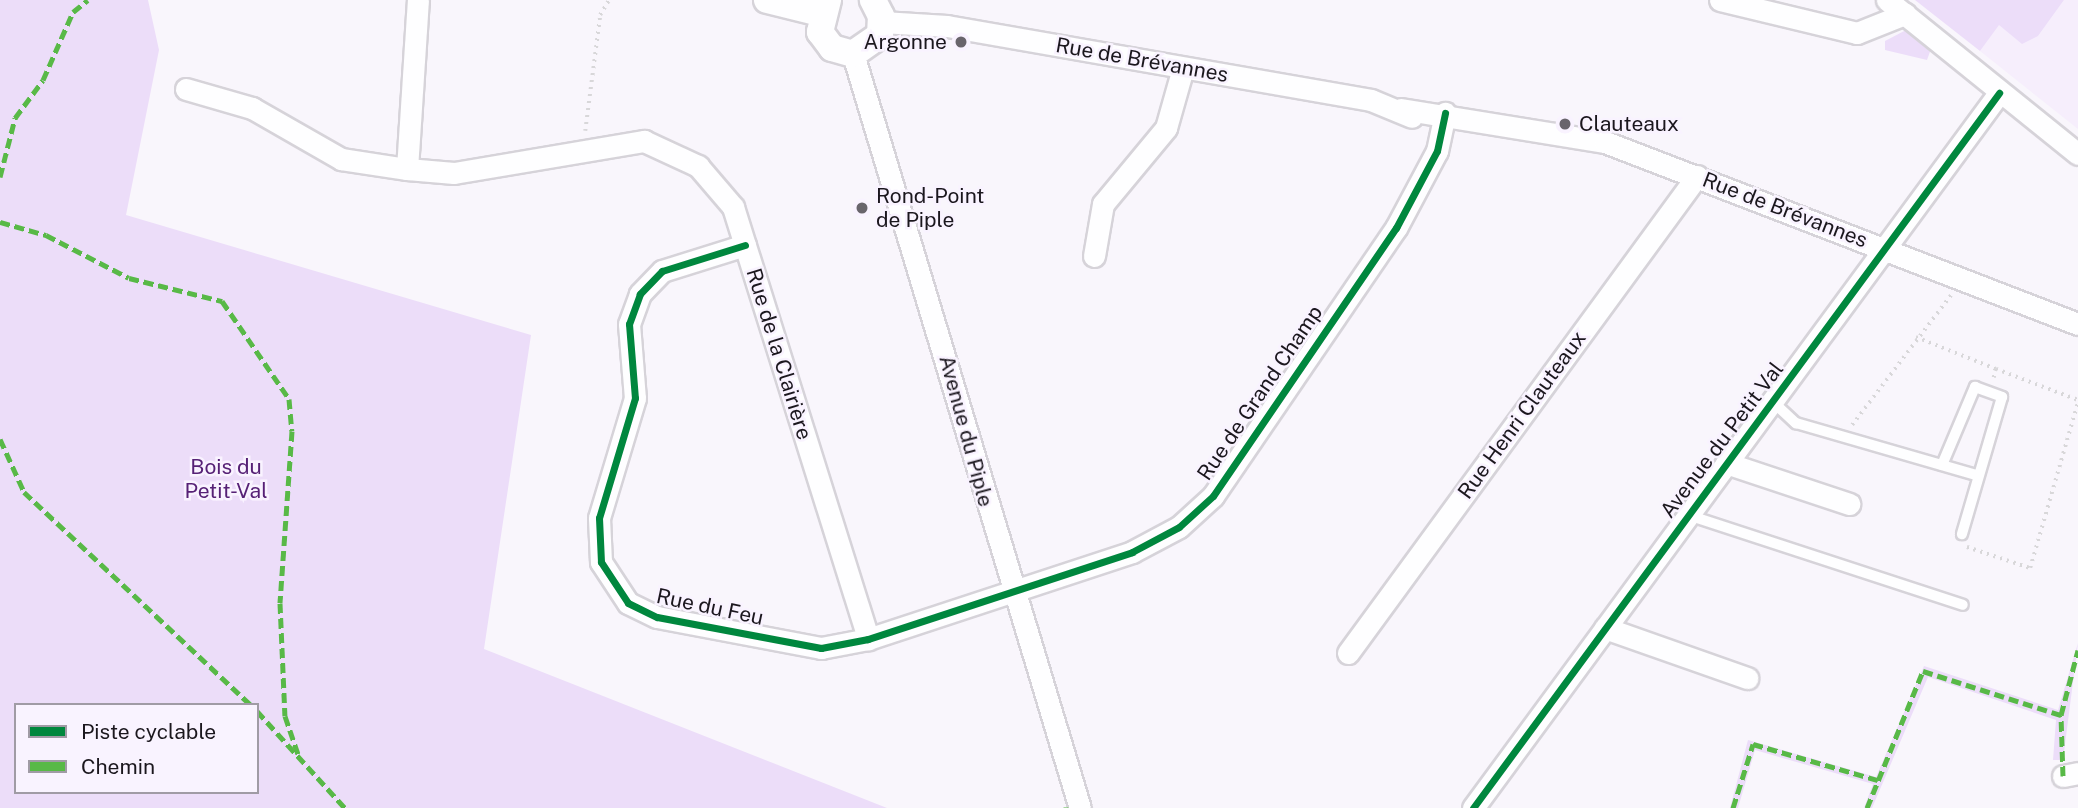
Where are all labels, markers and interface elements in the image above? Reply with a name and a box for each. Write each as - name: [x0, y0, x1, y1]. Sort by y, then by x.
- place label: Argonne: [863, 29, 947, 55]
- street label: Rue de Brévannes: [1054, 32, 1230, 88]
- marker: Argonne: [953, 34, 969, 50]
- place label: Clauteaux: [1579, 111, 1679, 137]
- marker: Clauteaux: [1557, 116, 1573, 132]
- street label: Rue de Brévannes: [1699, 167, 1871, 253]
- place label: Rond-Point de Piple: [876, 183, 985, 233]
- marker: Rond-Point de Piple: [854, 200, 870, 216]
- street label: Rue de la Clairière: [741, 265, 817, 443]
- street label: Rue de Grand Champ: [1192, 301, 1328, 485]
- street label: Rue Henri Clauteaux: [1453, 326, 1591, 504]
- street label: Avenue du Piple: [934, 352, 998, 510]
- street label: Avenue du Petit Val: [1655, 357, 1789, 523]
- park label: Bois du Petit-Val: [184, 454, 268, 504]
- street label: Rue du Feu: [654, 583, 766, 631]
- legend: [14, 703, 259, 794]
- text: Piste cyclable: [81, 719, 216, 744]
- text: Chemin: [81, 754, 155, 779]

